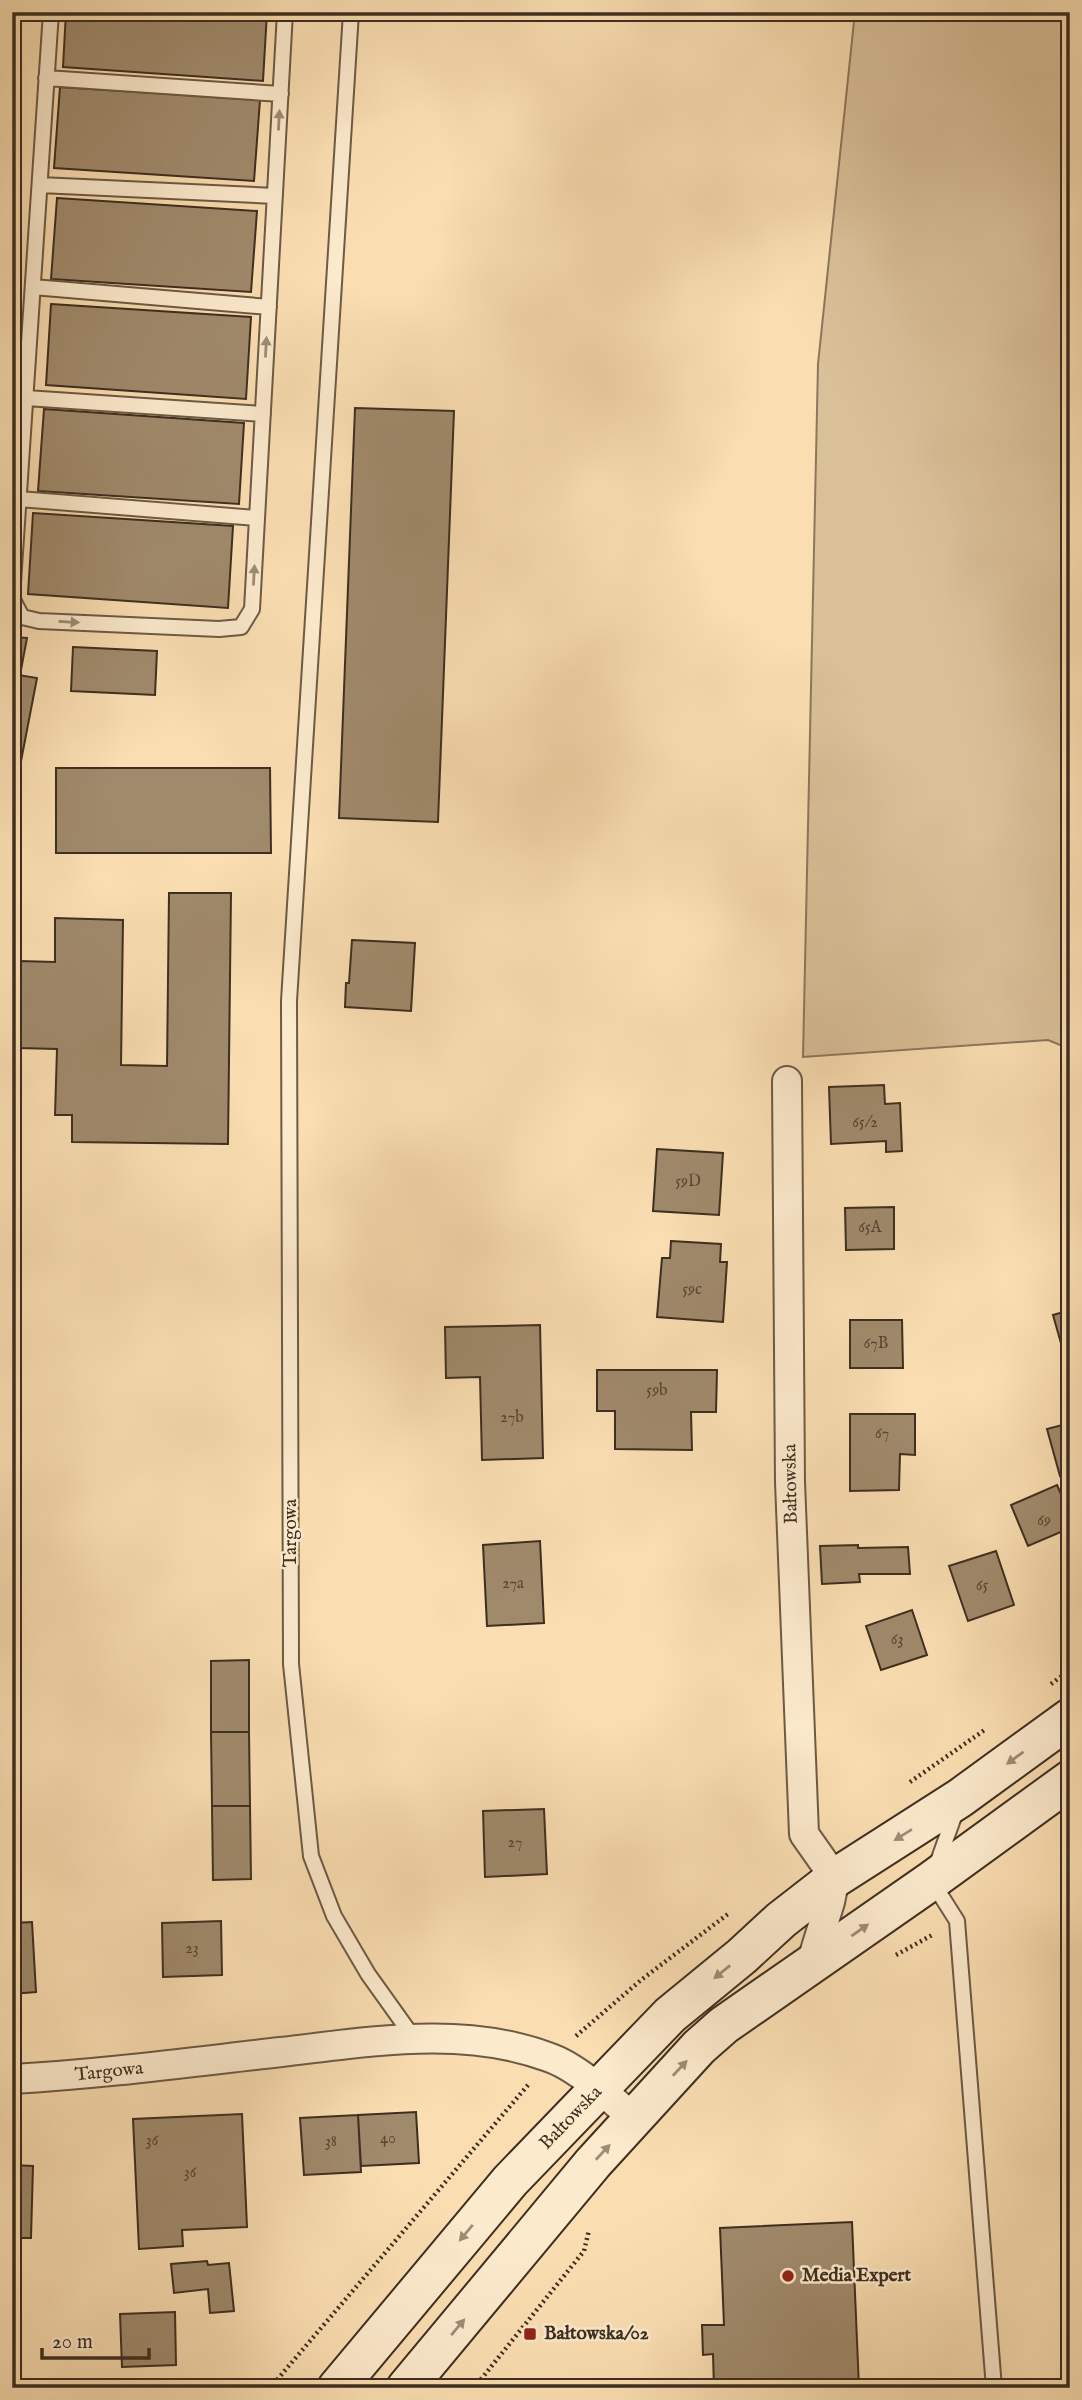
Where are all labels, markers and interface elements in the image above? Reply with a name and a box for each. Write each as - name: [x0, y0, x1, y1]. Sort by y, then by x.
- one-way arrow: [274, 109, 285, 131]
- one-way arrow: [261, 336, 272, 358]
- one-way arrow: [248, 563, 259, 585]
- one-way arrow: [58, 617, 80, 628]
- house number: 65/2: [852, 1113, 878, 1133]
- house number: 59D: [675, 1172, 701, 1192]
- house number: 65A: [858, 1218, 883, 1238]
- house number: 59c: [682, 1280, 702, 1300]
- house number: 67B: [864, 1334, 888, 1354]
- house number: 59b: [646, 1381, 668, 1401]
- house number: 27b: [500, 1408, 524, 1428]
- house number: 67: [875, 1424, 889, 1444]
- street label: Bałtowska: [778, 1443, 804, 1524]
- street label: Targowa: [279, 1498, 303, 1567]
- house number: 69: [1037, 1511, 1051, 1531]
- house number: 27a: [502, 1574, 524, 1594]
- house number: 65: [976, 1576, 988, 1596]
- house number: 63: [891, 1630, 903, 1650]
- one-way arrow: [1006, 1751, 1024, 1765]
- one-way arrow: [893, 1828, 912, 1841]
- house number: 27: [508, 1833, 522, 1853]
- one-way arrow: [851, 1923, 869, 1937]
- house number: 23: [185, 1939, 199, 1959]
- one-way arrow: [714, 1964, 731, 1979]
- street label: Targowa: [74, 2056, 145, 2088]
- one-way arrow: [672, 2059, 688, 2077]
- street label: Bałtowska: [535, 2080, 608, 2155]
- house number: 40: [380, 2129, 396, 2149]
- house number: 36: [146, 2131, 159, 2151]
- house number: 38: [325, 2132, 337, 2152]
- one-way arrow: [595, 2143, 611, 2161]
- house number: 36: [184, 2163, 197, 2183]
- one-way arrow: [459, 2224, 474, 2242]
- place label: Media Expert: [802, 2264, 911, 2288]
- marker: Media Expert: [780, 2268, 796, 2284]
- scale bar: [42, 2316, 149, 2360]
- one-way arrow: [450, 2318, 466, 2336]
- place label: Bałtowska/02: [544, 2322, 649, 2346]
- marker: Bałtowska/02: [522, 2326, 538, 2342]
- text: 20 m: [52, 2329, 93, 2356]

